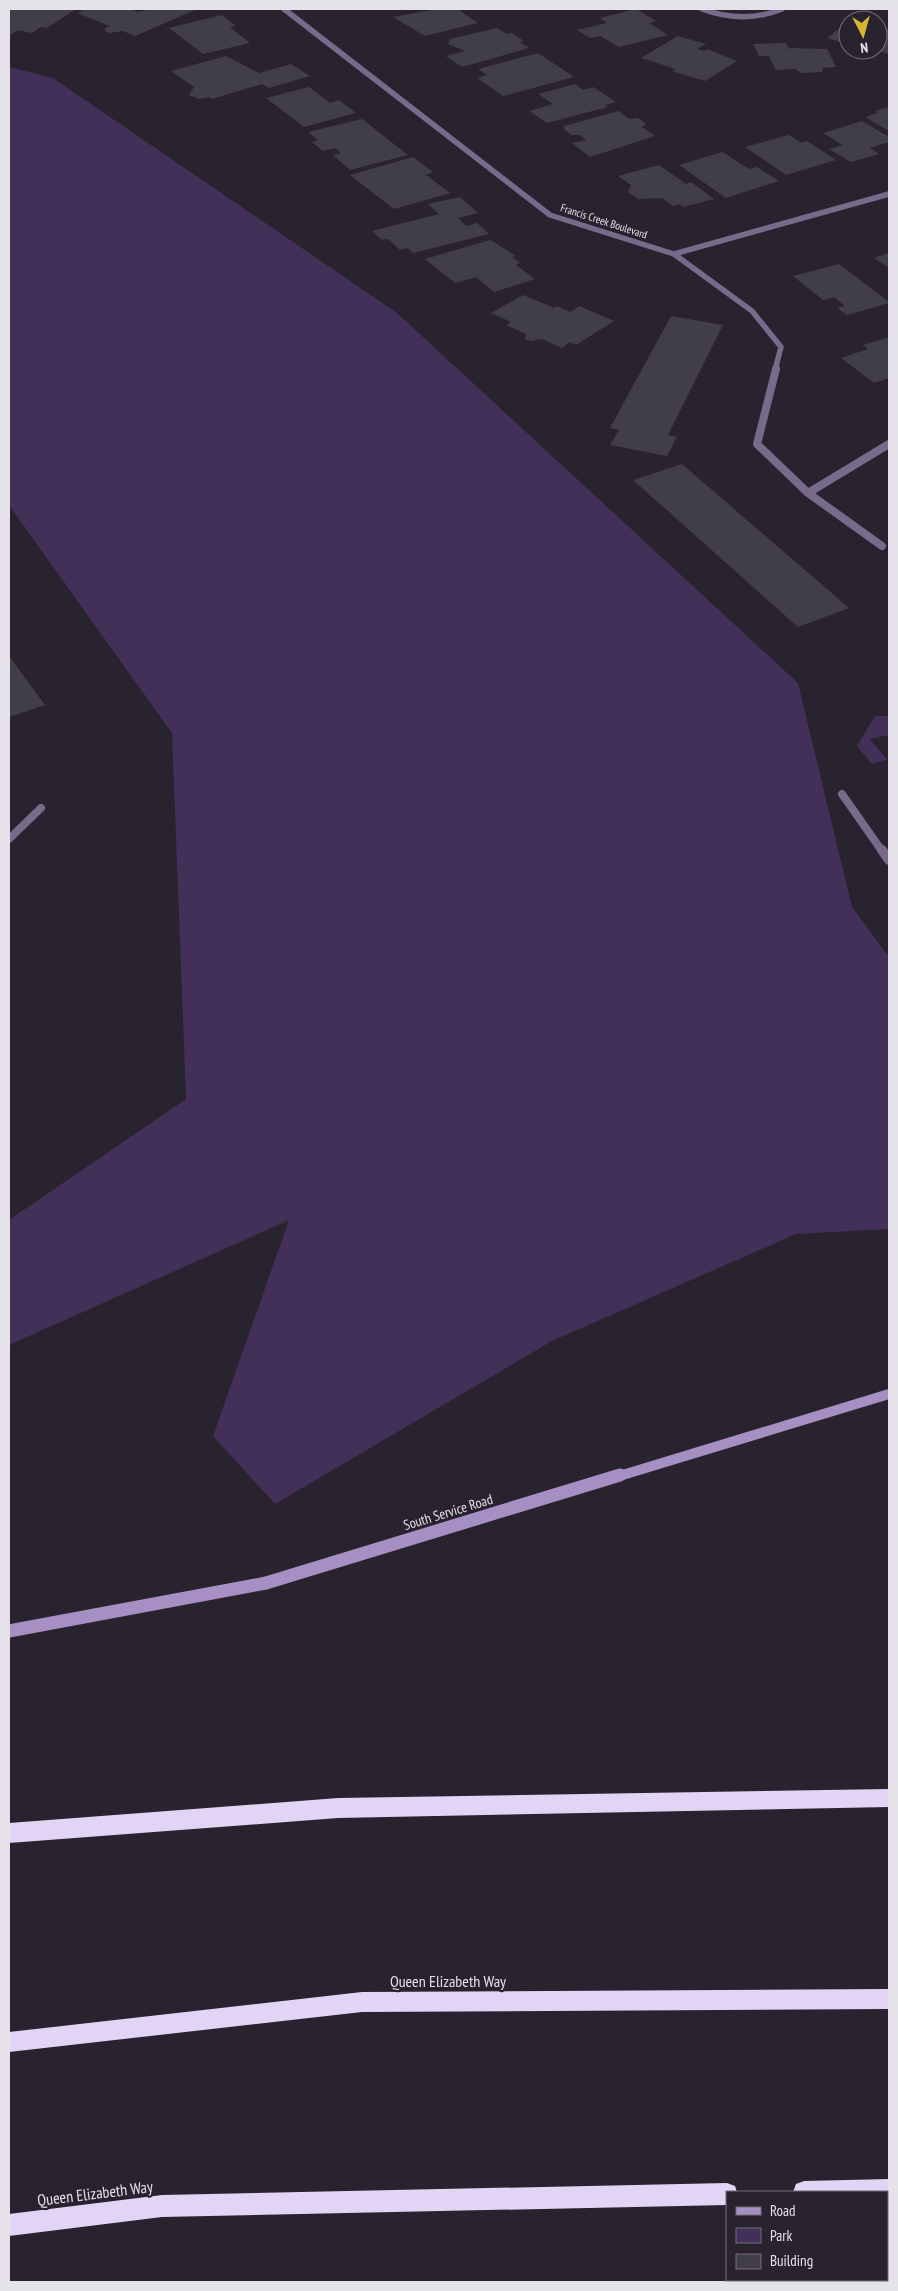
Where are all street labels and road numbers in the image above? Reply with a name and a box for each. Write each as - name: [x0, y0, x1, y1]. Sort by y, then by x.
- street label: Francis Creek Boulevard: [559, 200, 649, 242]
- street label: South Service Road: [401, 1490, 495, 1534]
- street label: Queen Elizabeth Way: [390, 1971, 506, 1991]
- street label: Queen Elizabeth Way: [36, 2176, 154, 2210]

